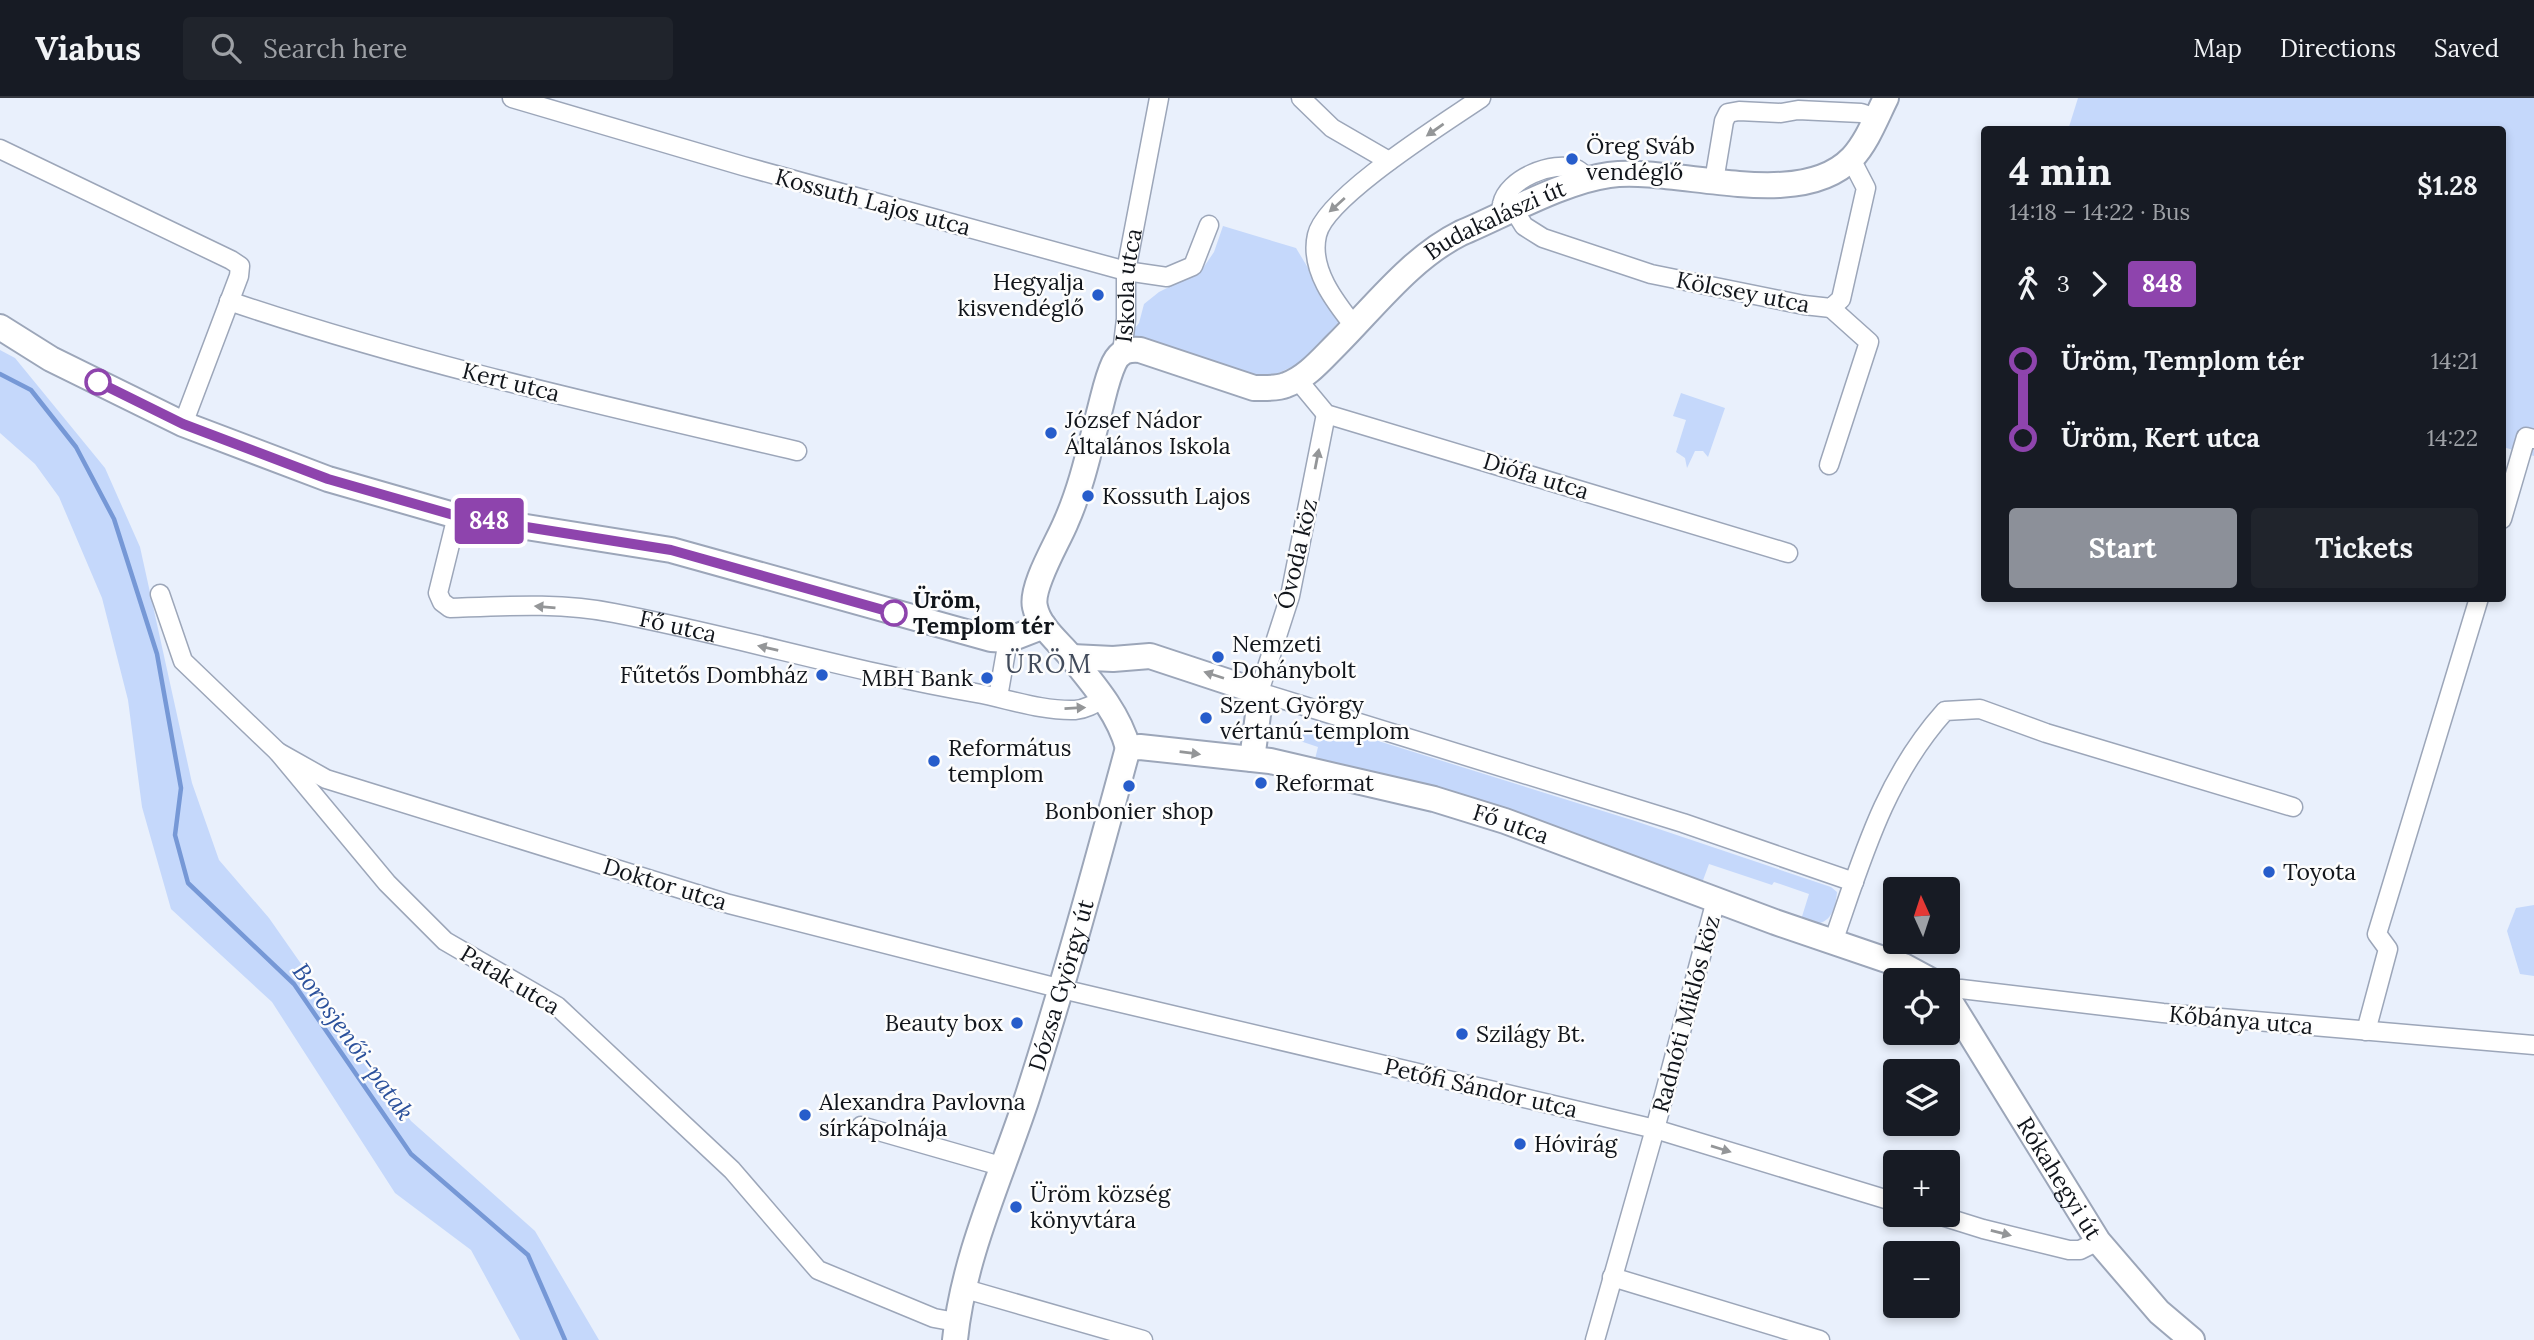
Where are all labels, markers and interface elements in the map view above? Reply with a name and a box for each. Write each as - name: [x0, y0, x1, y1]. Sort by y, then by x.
- search box: [183, 17, 673, 80]
- text: Viabus: [35, 27, 141, 69]
- icon: search: [207, 29, 245, 67]
- text: Search here: [263, 32, 407, 65]
- text: Map: [2193, 33, 2242, 64]
- text: Directions: [2280, 33, 2396, 64]
- text: Saved: [2434, 33, 2499, 64]
- one-way arrow: [1426, 123, 1444, 137]
- place label: Öreg Sváb vendéglő: [1586, 131, 1695, 186]
- text: 4 min: [2009, 147, 2111, 195]
- marker: Öreg Sváb vendéglő: [1564, 151, 1580, 167]
- street label: Kossuth Lajos utca: [772, 161, 974, 242]
- text: $1.28: [2417, 169, 2478, 202]
- street label: Budakalászi út: [1418, 173, 1570, 266]
- one-way arrow: [1328, 197, 1346, 213]
- text: 14:18 – 14:22 · Bus: [2009, 197, 2190, 226]
- street label: Iskola utca: [1108, 226, 1148, 344]
- street label: Kölcsey utca: [1674, 264, 1812, 319]
- icon: walk: [2009, 265, 2047, 303]
- icon: forward: [2080, 265, 2118, 303]
- place label: Hegyalja kisvendéglő: [957, 267, 1084, 322]
- text: 848: [2142, 268, 2182, 299]
- text: 3: [2057, 269, 2070, 298]
- marker: Hegyalja kisvendéglő: [1090, 287, 1106, 303]
- text: Üröm, Templom tér: [2061, 344, 2304, 377]
- text: 14:21: [2431, 346, 2478, 375]
- street label: Kert utca: [459, 355, 563, 408]
- unlabelled marker: [85, 369, 111, 395]
- place label: József Nádor Általános Iskola: [1064, 405, 1231, 460]
- text: Üröm, Kert utca: [2061, 421, 2260, 454]
- text: 14:22: [2427, 423, 2478, 452]
- marker: József Nádor Általános Iskola: [1043, 425, 1059, 441]
- street label: Diófa utca: [1480, 446, 1593, 505]
- one-way arrow: [1312, 448, 1323, 470]
- place label: Kossuth Lajos: [1102, 481, 1250, 510]
- marker: Kossuth Lajos: [1080, 488, 1096, 504]
- street label: Óvoda köz: [1270, 496, 1323, 612]
- line badge: 848: [449, 498, 529, 544]
- text: 848: [469, 505, 509, 536]
- button: Start: [2009, 508, 2237, 588]
- button: Tickets: [2251, 508, 2478, 588]
- place label: Üröm, Templom tér: [913, 585, 1054, 640]
- marker: Üröm, Templom tér: [881, 600, 907, 626]
- one-way arrow: [534, 601, 556, 612]
- street label: Fő utca: [637, 603, 720, 649]
- place label: Nemzeti Dohánybolt: [1232, 629, 1356, 684]
- one-way arrow: [757, 642, 779, 653]
- district label: ÜRÖM: [1005, 647, 1093, 680]
- marker: Nemzeti Dohánybolt: [1210, 649, 1226, 665]
- place label: Fűtetős Dombház: [620, 660, 808, 689]
- place label: MBH Bank: [861, 663, 974, 692]
- marker: Fűtetős Dombház: [814, 667, 830, 683]
- one-way arrow: [1203, 669, 1224, 680]
- marker: MBH Bank: [979, 670, 995, 686]
- place label: Szent György vértanú-templom: [1220, 690, 1410, 745]
- one-way arrow: [1064, 703, 1086, 714]
- marker: Szent György vértanú-templom: [1198, 710, 1214, 726]
- place label: Református templom: [948, 733, 1071, 788]
- one-way arrow: [1179, 748, 1201, 759]
- marker: Református templom: [926, 753, 942, 769]
- place label: Reformat: [1275, 768, 1374, 797]
- marker: Reformat: [1253, 775, 1269, 791]
- marker: Bonbonier shop: [1121, 778, 1137, 794]
- place label: Bonbonier shop: [1044, 796, 1214, 825]
- street label: Fő utca: [1470, 797, 1553, 850]
- street label: Doktor utca: [600, 851, 731, 916]
- place label: Toyota: [2283, 857, 2356, 886]
- marker: Toyota: [2261, 864, 2277, 880]
- north arrow: [1883, 877, 1960, 954]
- map controls: [1883, 877, 1960, 1318]
- street label: Dózsa György út: [1022, 896, 1100, 1075]
- street label: Radnóti Miklós köz: [1645, 912, 1726, 1115]
- street label: Patak utca: [455, 938, 566, 1021]
- water label: Borosjenői-patak: [286, 957, 421, 1126]
- button: locate: [1883, 968, 1960, 1045]
- street label: Kőbánya utca: [2168, 999, 2314, 1040]
- place label: Beauty box: [885, 1008, 1003, 1037]
- marker: Beauty box: [1009, 1015, 1025, 1031]
- place label: Szilágy Bt.: [1476, 1019, 1585, 1048]
- marker: Szilágy Bt.: [1454, 1026, 1470, 1042]
- street label: Petőfi Sándor utca: [1382, 1051, 1581, 1124]
- button: layers: [1883, 1059, 1960, 1136]
- place label: Alexandra Pavlovna sírkápolnája: [818, 1087, 1026, 1142]
- marker: Alexandra Pavlovna sírkápolnája: [797, 1107, 813, 1123]
- street label: Rókahegyi út: [2011, 1111, 2109, 1245]
- place label: Hóvirág: [1534, 1129, 1619, 1158]
- marker: Hóvirág: [1512, 1136, 1528, 1152]
- one-way arrow: [1710, 1144, 1731, 1154]
- button: +: [1883, 1150, 1960, 1227]
- place label: Üröm község könyvtára: [1030, 1179, 1172, 1234]
- marker: Üröm község könyvtára: [1008, 1199, 1024, 1215]
- one-way arrow: [1990, 1228, 2012, 1239]
- button: −: [1883, 1241, 1960, 1318]

